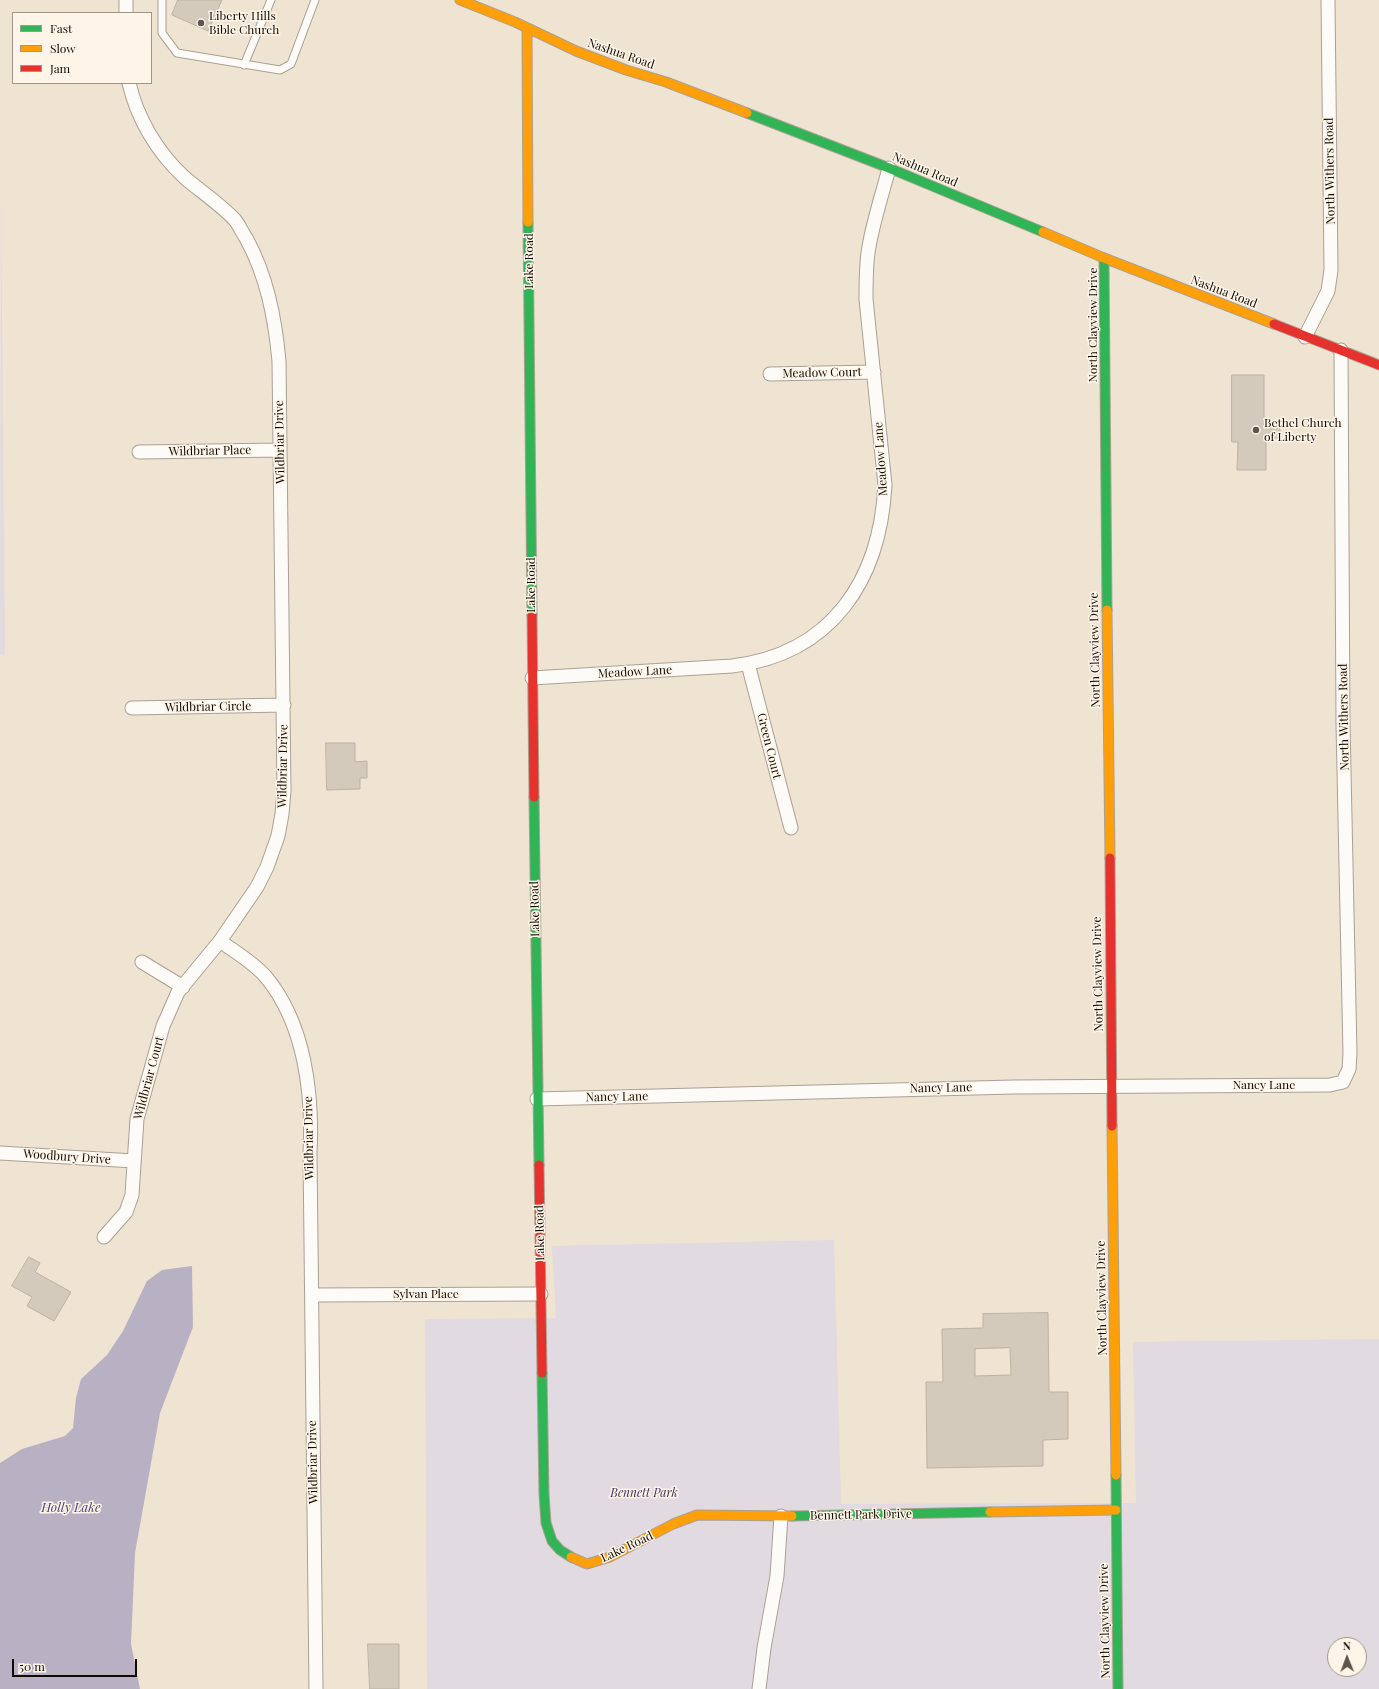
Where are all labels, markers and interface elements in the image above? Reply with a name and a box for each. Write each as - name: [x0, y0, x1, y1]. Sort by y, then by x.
- place label: Liberty Hills Bible Church: [209, 9, 279, 37]
- legend: [12, 12, 152, 84]
- marker: Liberty Hills Bible Church: [196, 18, 206, 28]
- text: Fast: [50, 20, 72, 36]
- street label: Nashua Road: [586, 36, 656, 72]
- text: Slow: [50, 40, 76, 56]
- text: Jam: [50, 60, 70, 76]
- street label: North Withers Road: [1322, 117, 1338, 225]
- street label: Nashua Road: [890, 150, 960, 190]
- street label: Lake Road: [522, 233, 536, 289]
- street label: North Clayview Drive: [1086, 267, 1100, 383]
- street label: Nashua Road: [1189, 273, 1259, 311]
- street label: Meadow Court: [782, 365, 862, 381]
- street label: Wildbriar Drive: [272, 400, 288, 484]
- place label: Bethel Church of Liberty: [1264, 416, 1342, 444]
- street label: Meadow Lane: [871, 421, 891, 497]
- marker: Bethel Church of Liberty: [1251, 425, 1261, 435]
- street label: Wildbriar Place: [169, 443, 251, 459]
- street label: Lake Road: [524, 557, 538, 613]
- street label: North Clayview Drive: [1087, 592, 1103, 708]
- street label: Meadow Lane: [598, 663, 672, 681]
- street label: North Withers Road: [1336, 663, 1352, 771]
- street label: Wildbriar Circle: [165, 699, 251, 715]
- street label: Green Court: [754, 712, 784, 780]
- street label: Wildbriar Drive: [275, 724, 291, 808]
- street label: Lake Road: [527, 881, 543, 937]
- street label: North Clayview Drive: [1090, 916, 1106, 1032]
- street label: Wildbriar Court: [131, 1035, 167, 1121]
- street label: Nancy Lane: [1233, 1078, 1295, 1092]
- street label: Nancy Lane: [910, 1080, 972, 1096]
- street label: Nancy Lane: [586, 1089, 648, 1105]
- street label: Wildbriar Drive: [301, 1096, 317, 1180]
- street label: Woodbury Drive: [23, 1147, 111, 1167]
- street label: Lake Road: [532, 1205, 548, 1261]
- street label: North Clayview Drive: [1094, 1240, 1110, 1356]
- street label: Sylvan Place: [393, 1287, 459, 1301]
- street label: Wildbriar Drive: [305, 1420, 321, 1504]
- park label: Bennett Park: [610, 1486, 678, 1500]
- water label: Holly Lake: [41, 1500, 101, 1516]
- street label: Bennett Park Drive: [810, 1507, 912, 1523]
- street label: Lake Road: [599, 1529, 655, 1565]
- street label: North Clayview Drive: [1097, 1563, 1113, 1679]
- north arrow: [1327, 1637, 1367, 1677]
- text: N: [1343, 1638, 1351, 1653]
- scale bar: [14, 1651, 139, 1677]
- text: 50 m: [19, 1658, 45, 1674]

